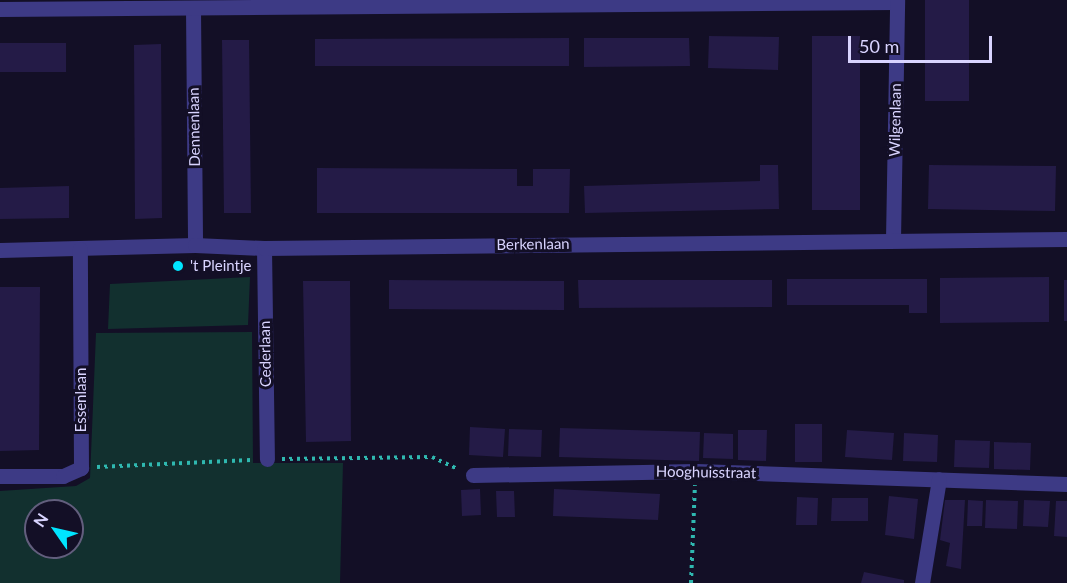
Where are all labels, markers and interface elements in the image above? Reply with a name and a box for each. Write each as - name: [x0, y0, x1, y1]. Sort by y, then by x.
- scale bar: [851, 24, 995, 62]
- text: 50 m: [859, 35, 899, 57]
- street label: Wilgenlaan: [885, 83, 905, 157]
- street label: Dennenlaan: [184, 87, 204, 167]
- street label: Berkenlaan: [496, 234, 570, 254]
- place label: 't Pleintje: [190, 257, 251, 275]
- marker: 't Pleintje: [171, 259, 185, 273]
- street label: Cederlaan: [255, 321, 275, 387]
- street label: Essenlaan: [72, 368, 90, 432]
- street label: Hooghuisstraat: [656, 462, 756, 482]
- north arrow: [24, 499, 84, 559]
- text: N: [29, 509, 52, 530]

